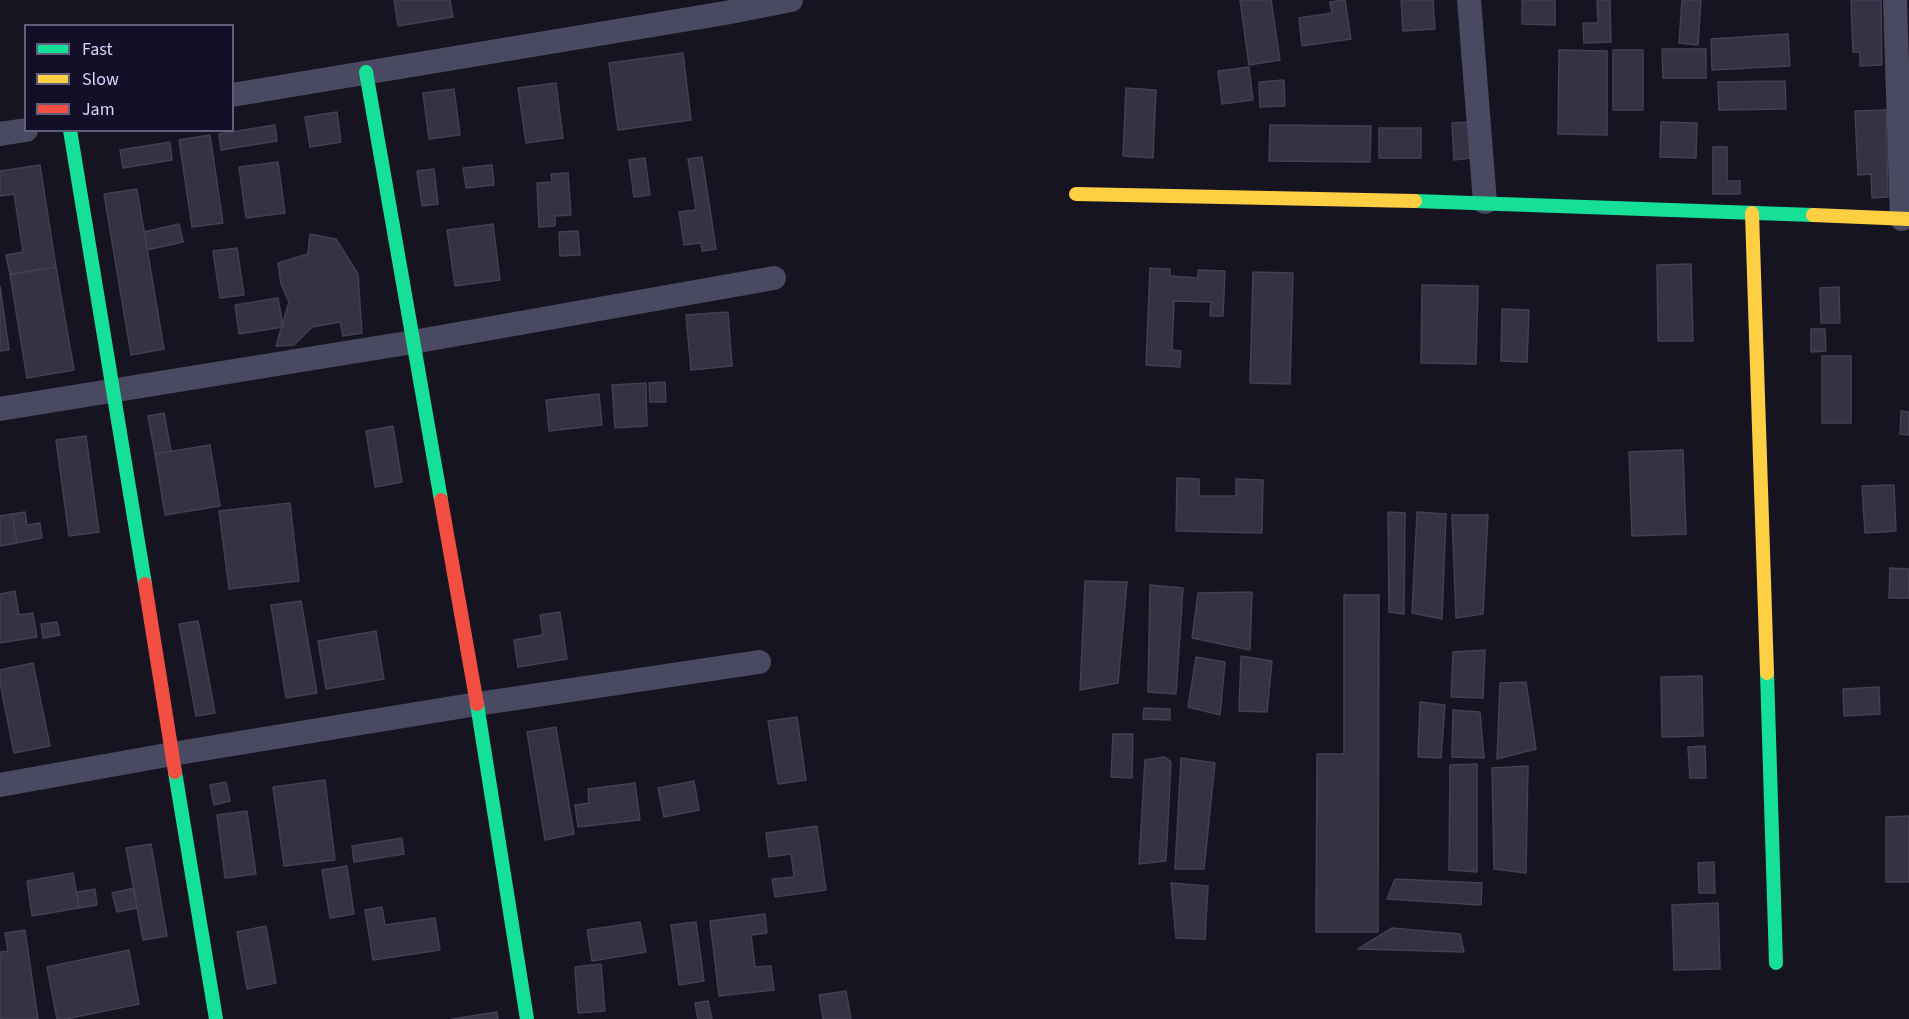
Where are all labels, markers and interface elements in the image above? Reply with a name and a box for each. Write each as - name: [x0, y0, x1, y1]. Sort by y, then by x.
- legend: [24, 24, 234, 132]
- text: Fast: [82, 37, 113, 62]
- text: Slow: [82, 67, 119, 92]
- text: Jam: [82, 97, 115, 122]

